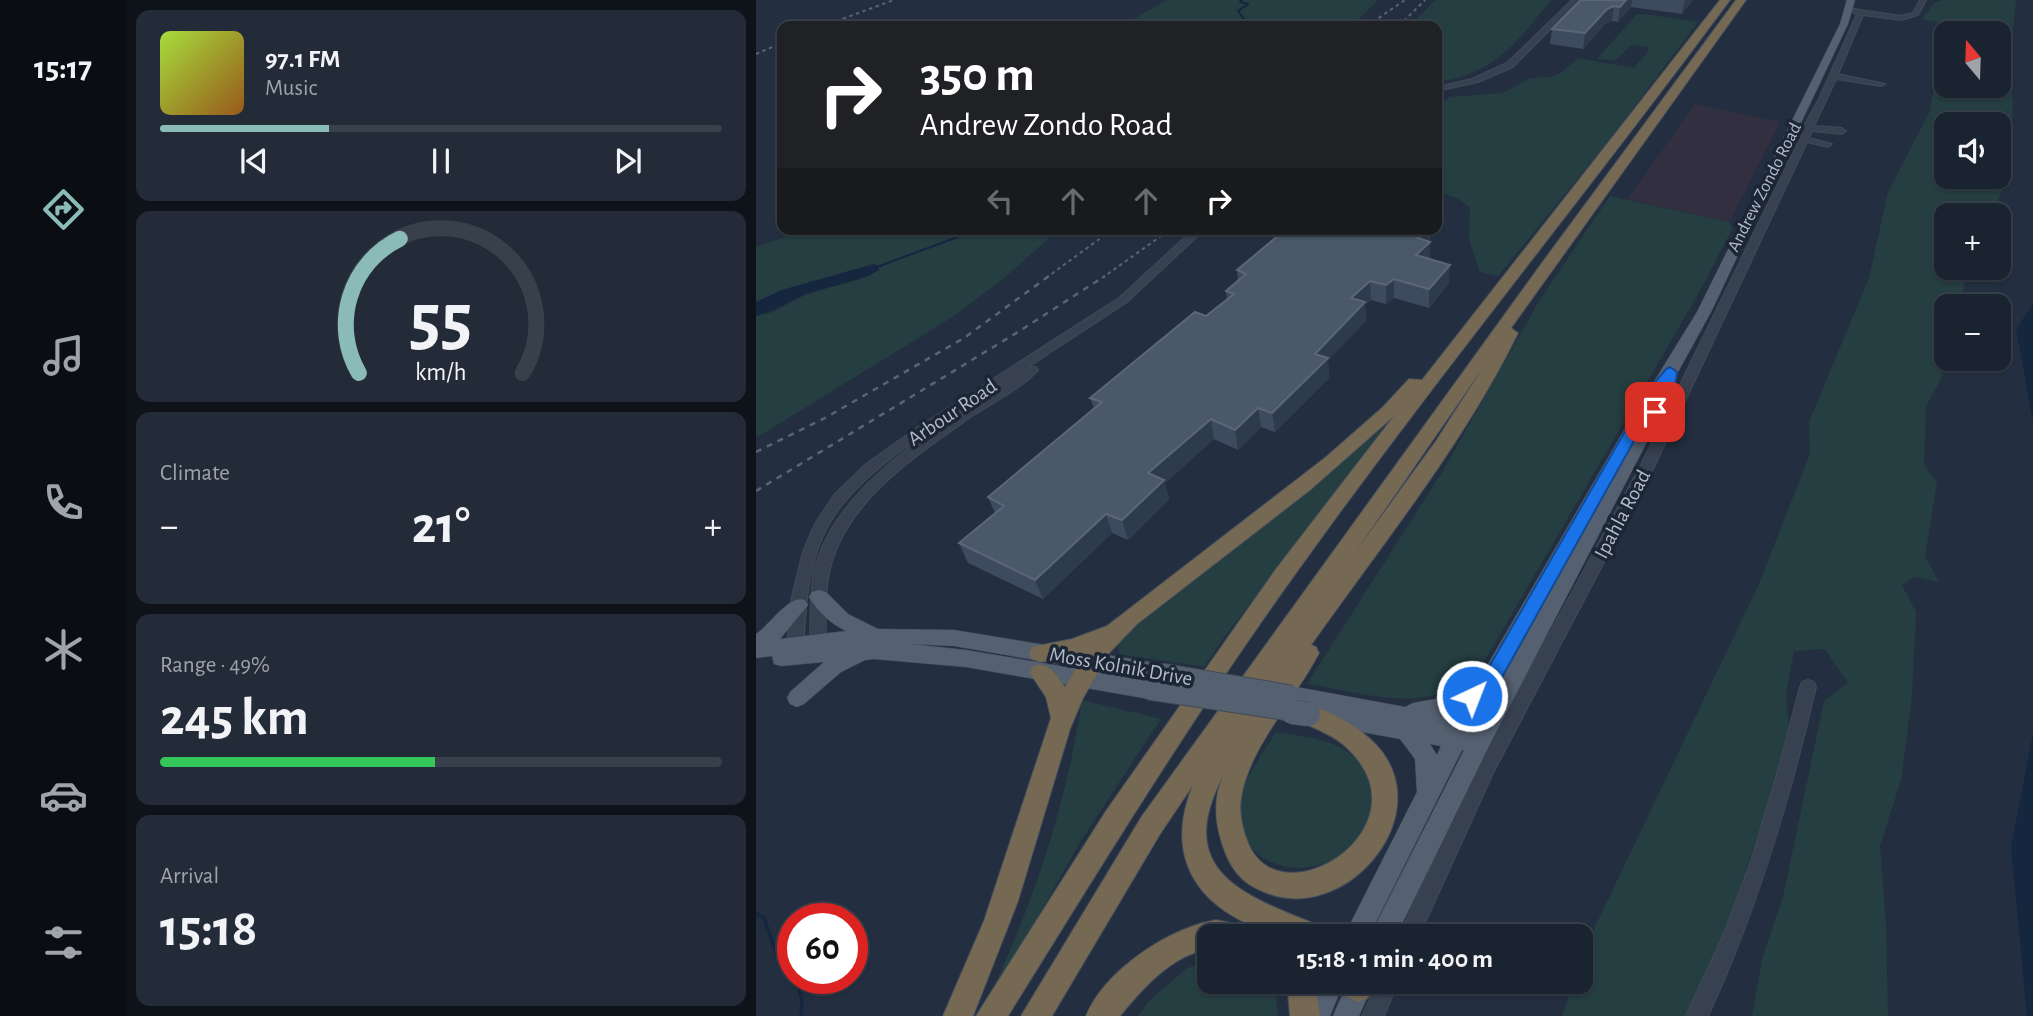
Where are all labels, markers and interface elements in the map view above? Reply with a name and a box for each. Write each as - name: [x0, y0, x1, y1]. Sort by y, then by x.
- north arrow: [1934, 21, 2011, 98]
- map controls: [1934, 21, 2011, 371]
- text: 97.1 FM: [265, 46, 340, 72]
- icon: right: [805, 49, 896, 140]
- text: 350 m: [920, 51, 1035, 100]
- text: 15:17: [34, 52, 92, 84]
- text: Music: [265, 77, 317, 100]
- text: Andrew Zondo Road: [920, 109, 1172, 141]
- button: sound: [1934, 112, 2011, 189]
- street label: Andrew Zondo Road: [1725, 120, 1805, 255]
- icon: previous: [235, 142, 273, 180]
- icon: pause: [422, 142, 460, 180]
- icon: next: [609, 142, 647, 180]
- icon: left: [981, 182, 1019, 220]
- icon: ahead: [1054, 182, 1092, 220]
- icon: ahead: [1127, 182, 1165, 220]
- icon: right: [1200, 182, 1238, 220]
- icon: directions: [39, 185, 88, 234]
- button: +: [1934, 203, 2011, 280]
- text: 55: [410, 285, 472, 358]
- button: −: [1934, 294, 2011, 371]
- icon: music: [39, 331, 88, 380]
- text: km/h: [415, 360, 467, 385]
- street label: Arbour Road: [904, 375, 1001, 450]
- pin: [1625, 382, 1685, 442]
- icon: arrive: [1636, 393, 1674, 431]
- text: Climate: [160, 462, 230, 485]
- street label: Ipahla Road: [1590, 466, 1655, 562]
- icon: phone: [39, 478, 88, 527]
- text: 21°: [412, 500, 470, 552]
- text: −: [160, 508, 178, 546]
- text: +: [704, 508, 722, 546]
- icon: climate: [39, 625, 88, 674]
- street label: Moss Kolnik Drive: [1048, 644, 1194, 689]
- text: Range · 49%: [160, 654, 270, 677]
- position arrow: [1435, 659, 1509, 733]
- text: 245 km: [160, 692, 309, 744]
- icon: car: [39, 771, 88, 820]
- text: Arrival: [160, 865, 219, 888]
- text: 15:18: [160, 903, 257, 955]
- speed limit sign: 60: [777, 903, 868, 994]
- icon: filters: [39, 918, 88, 967]
- text: 15:18 · 1 min · 400 m: [1297, 946, 1493, 972]

